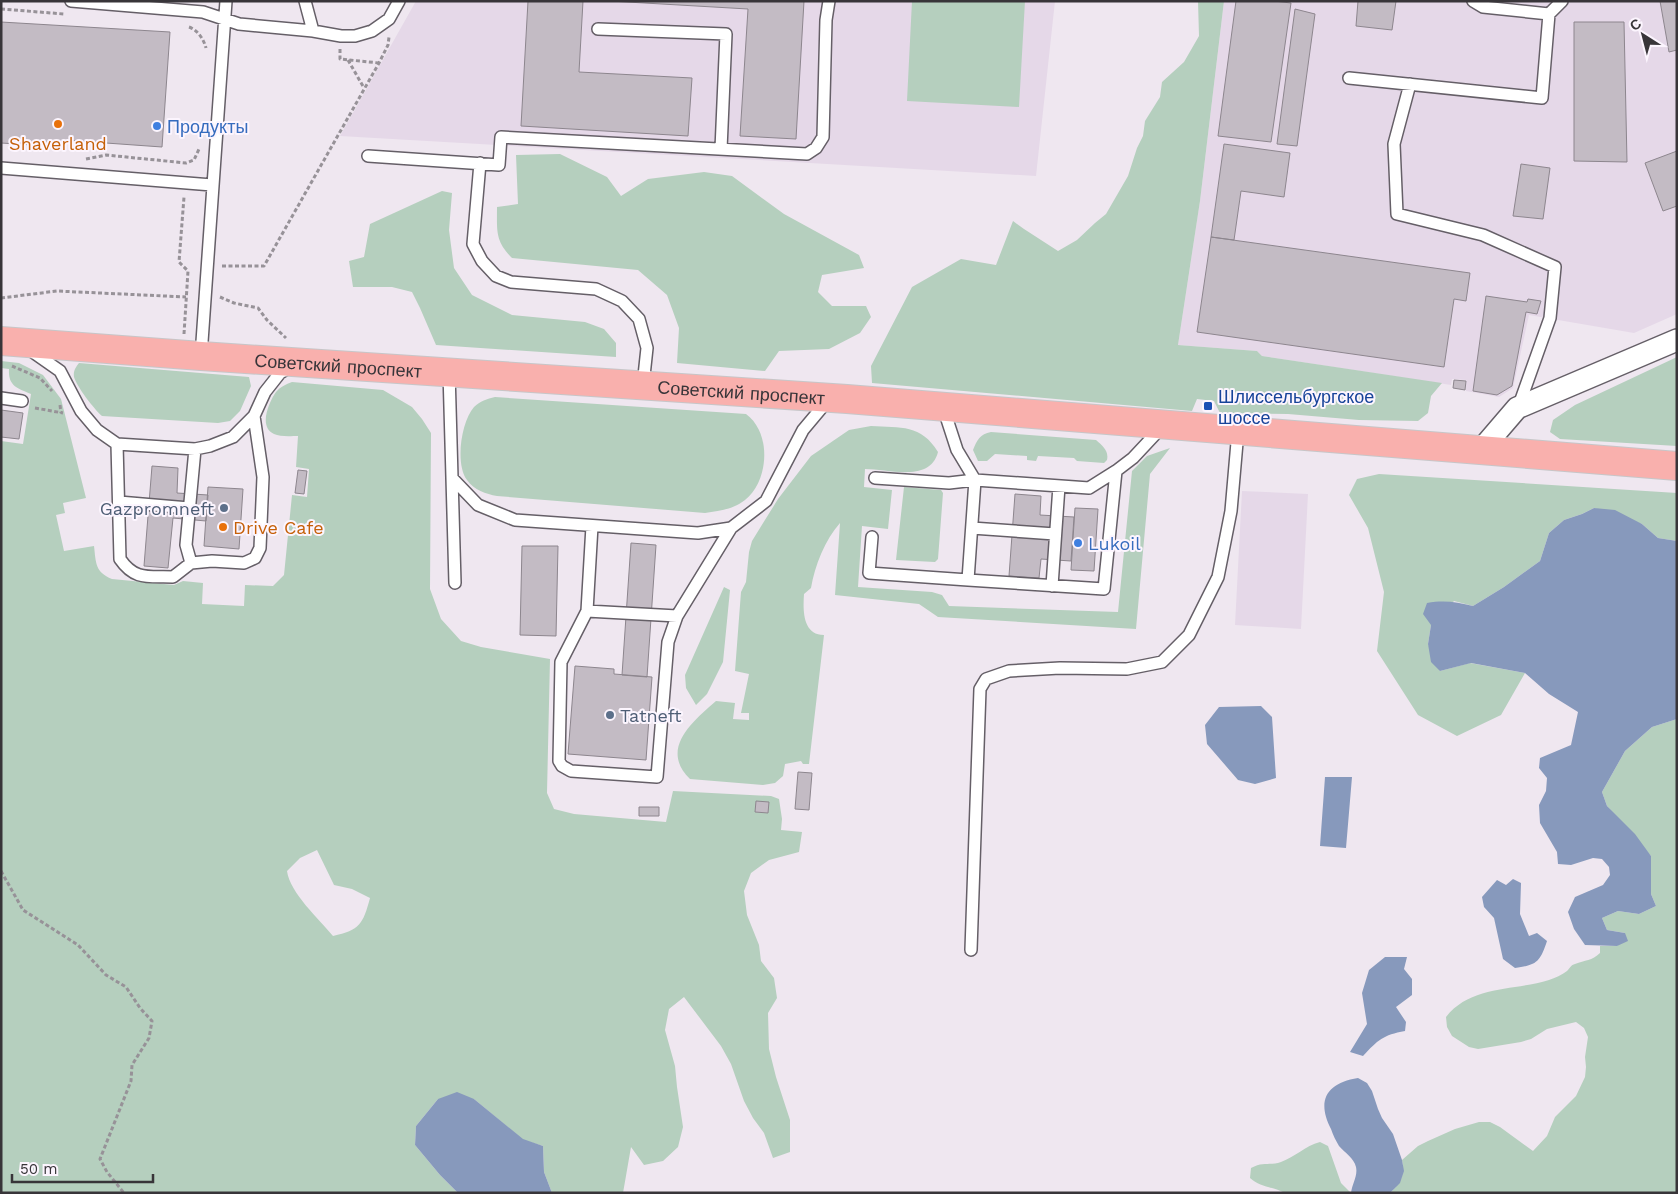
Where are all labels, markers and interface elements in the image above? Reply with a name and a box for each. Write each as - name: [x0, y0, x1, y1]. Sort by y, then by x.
- north arrow: [1618, 10, 1668, 60]
- text: С: [1627, 15, 1644, 34]
- place label: Продукты: [167, 116, 248, 137]
- marker: Shaverland: [52, 118, 64, 130]
- marker: Продукты: [151, 120, 163, 132]
- place label: Shaverland: [9, 133, 107, 154]
- street label: Советский проспект: [254, 349, 423, 381]
- street label: Советский проспект: [657, 376, 826, 408]
- place label: Шлиссельбургское шоссе: [1218, 386, 1374, 428]
- marker: Шлиссельбургское шоссе: [1202, 400, 1214, 412]
- place label: Gazpromneft: [100, 498, 214, 519]
- marker: Gazpromneft: [218, 502, 230, 514]
- place label: Drive Cafe: [233, 517, 324, 538]
- marker: Drive Cafe: [217, 521, 229, 533]
- place label: Lukoil: [1088, 533, 1141, 554]
- marker: Lukoil: [1072, 537, 1084, 549]
- place label: Tatneft: [620, 705, 682, 726]
- marker: Tatneft: [604, 709, 616, 721]
- scale bar: [12, 1152, 154, 1184]
- text: 50 m: [20, 1160, 57, 1178]

